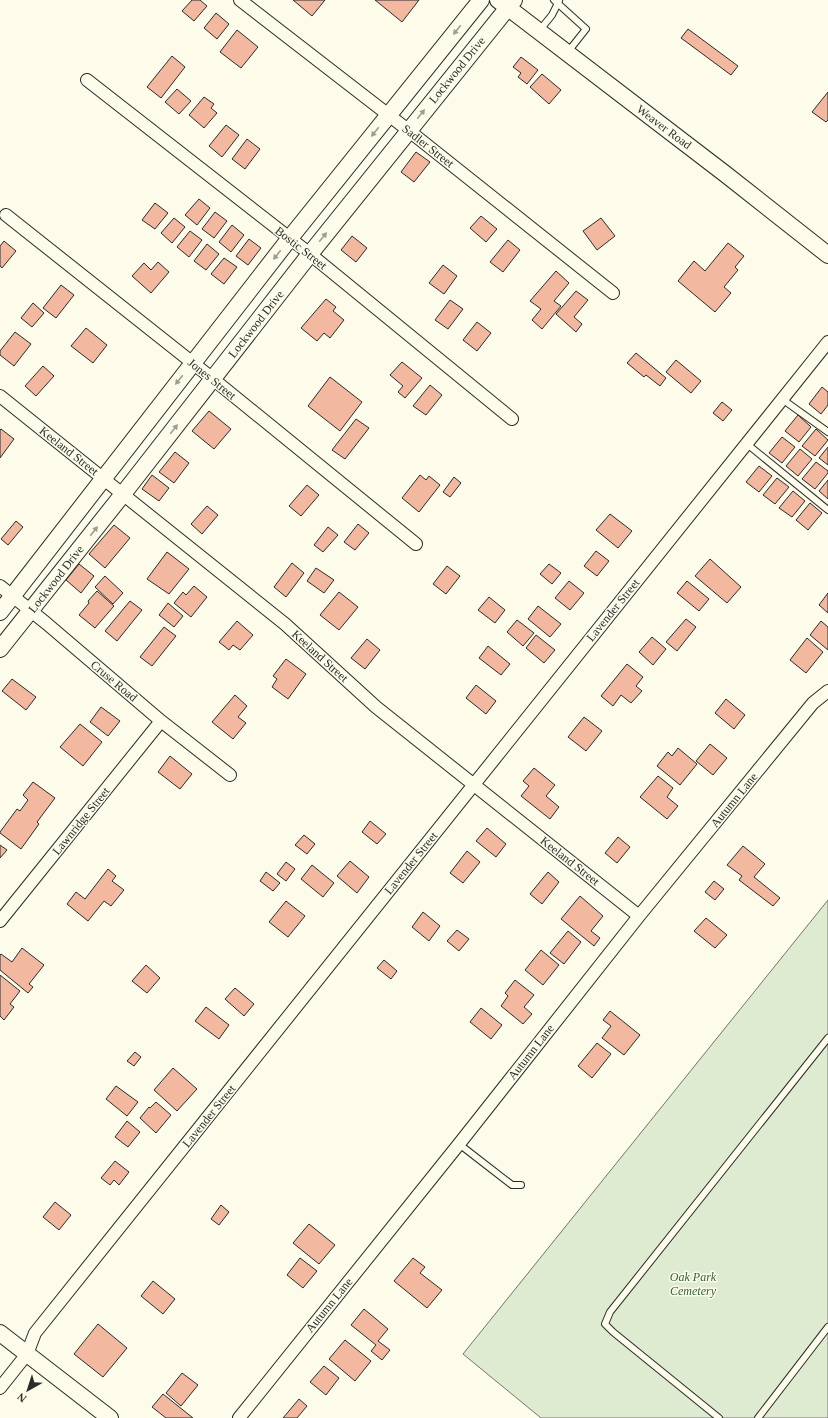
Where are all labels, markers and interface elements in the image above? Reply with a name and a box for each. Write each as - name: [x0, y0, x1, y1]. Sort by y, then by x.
- one-way arrow: [452, 25, 461, 36]
- street label: Lockwood Drive: [426, 34, 488, 106]
- street label: Weaver Road: [634, 102, 694, 152]
- one-way arrow: [417, 109, 426, 120]
- street label: Sadler Street: [399, 122, 457, 171]
- one-way arrow: [371, 126, 380, 137]
- street label: Bostic Street: [272, 223, 330, 273]
- one-way arrow: [318, 232, 327, 243]
- one-way arrow: [273, 250, 281, 261]
- street label: Lockwood Drive: [225, 288, 287, 360]
- street label: Jones Street: [185, 355, 239, 403]
- one-way arrow: [175, 374, 184, 385]
- one-way arrow: [170, 423, 178, 434]
- street label: Keeland Street: [37, 424, 102, 479]
- one-way arrow: [90, 525, 98, 536]
- street label: Lockwood Drive: [25, 543, 87, 615]
- street label: Lavender Street: [584, 575, 643, 644]
- street label: Keeland Street: [289, 627, 352, 685]
- street label: Cruse Road: [88, 658, 140, 704]
- street label: Autumn Lane: [708, 770, 760, 830]
- street label: Lawnridge Street: [49, 784, 113, 858]
- street label: Lavender Street: [382, 828, 441, 897]
- street label: Keeland Street: [538, 834, 603, 889]
- street label: Autumn Lane: [505, 1022, 557, 1082]
- street label: Lavender Street: [180, 1081, 239, 1150]
- park label: Oak Park Cemetery: [670, 1270, 717, 1298]
- street label: Autumn Lane: [303, 1275, 355, 1335]
- north arrow: [8, 1370, 48, 1410]
- text: N: [15, 1391, 29, 1405]

